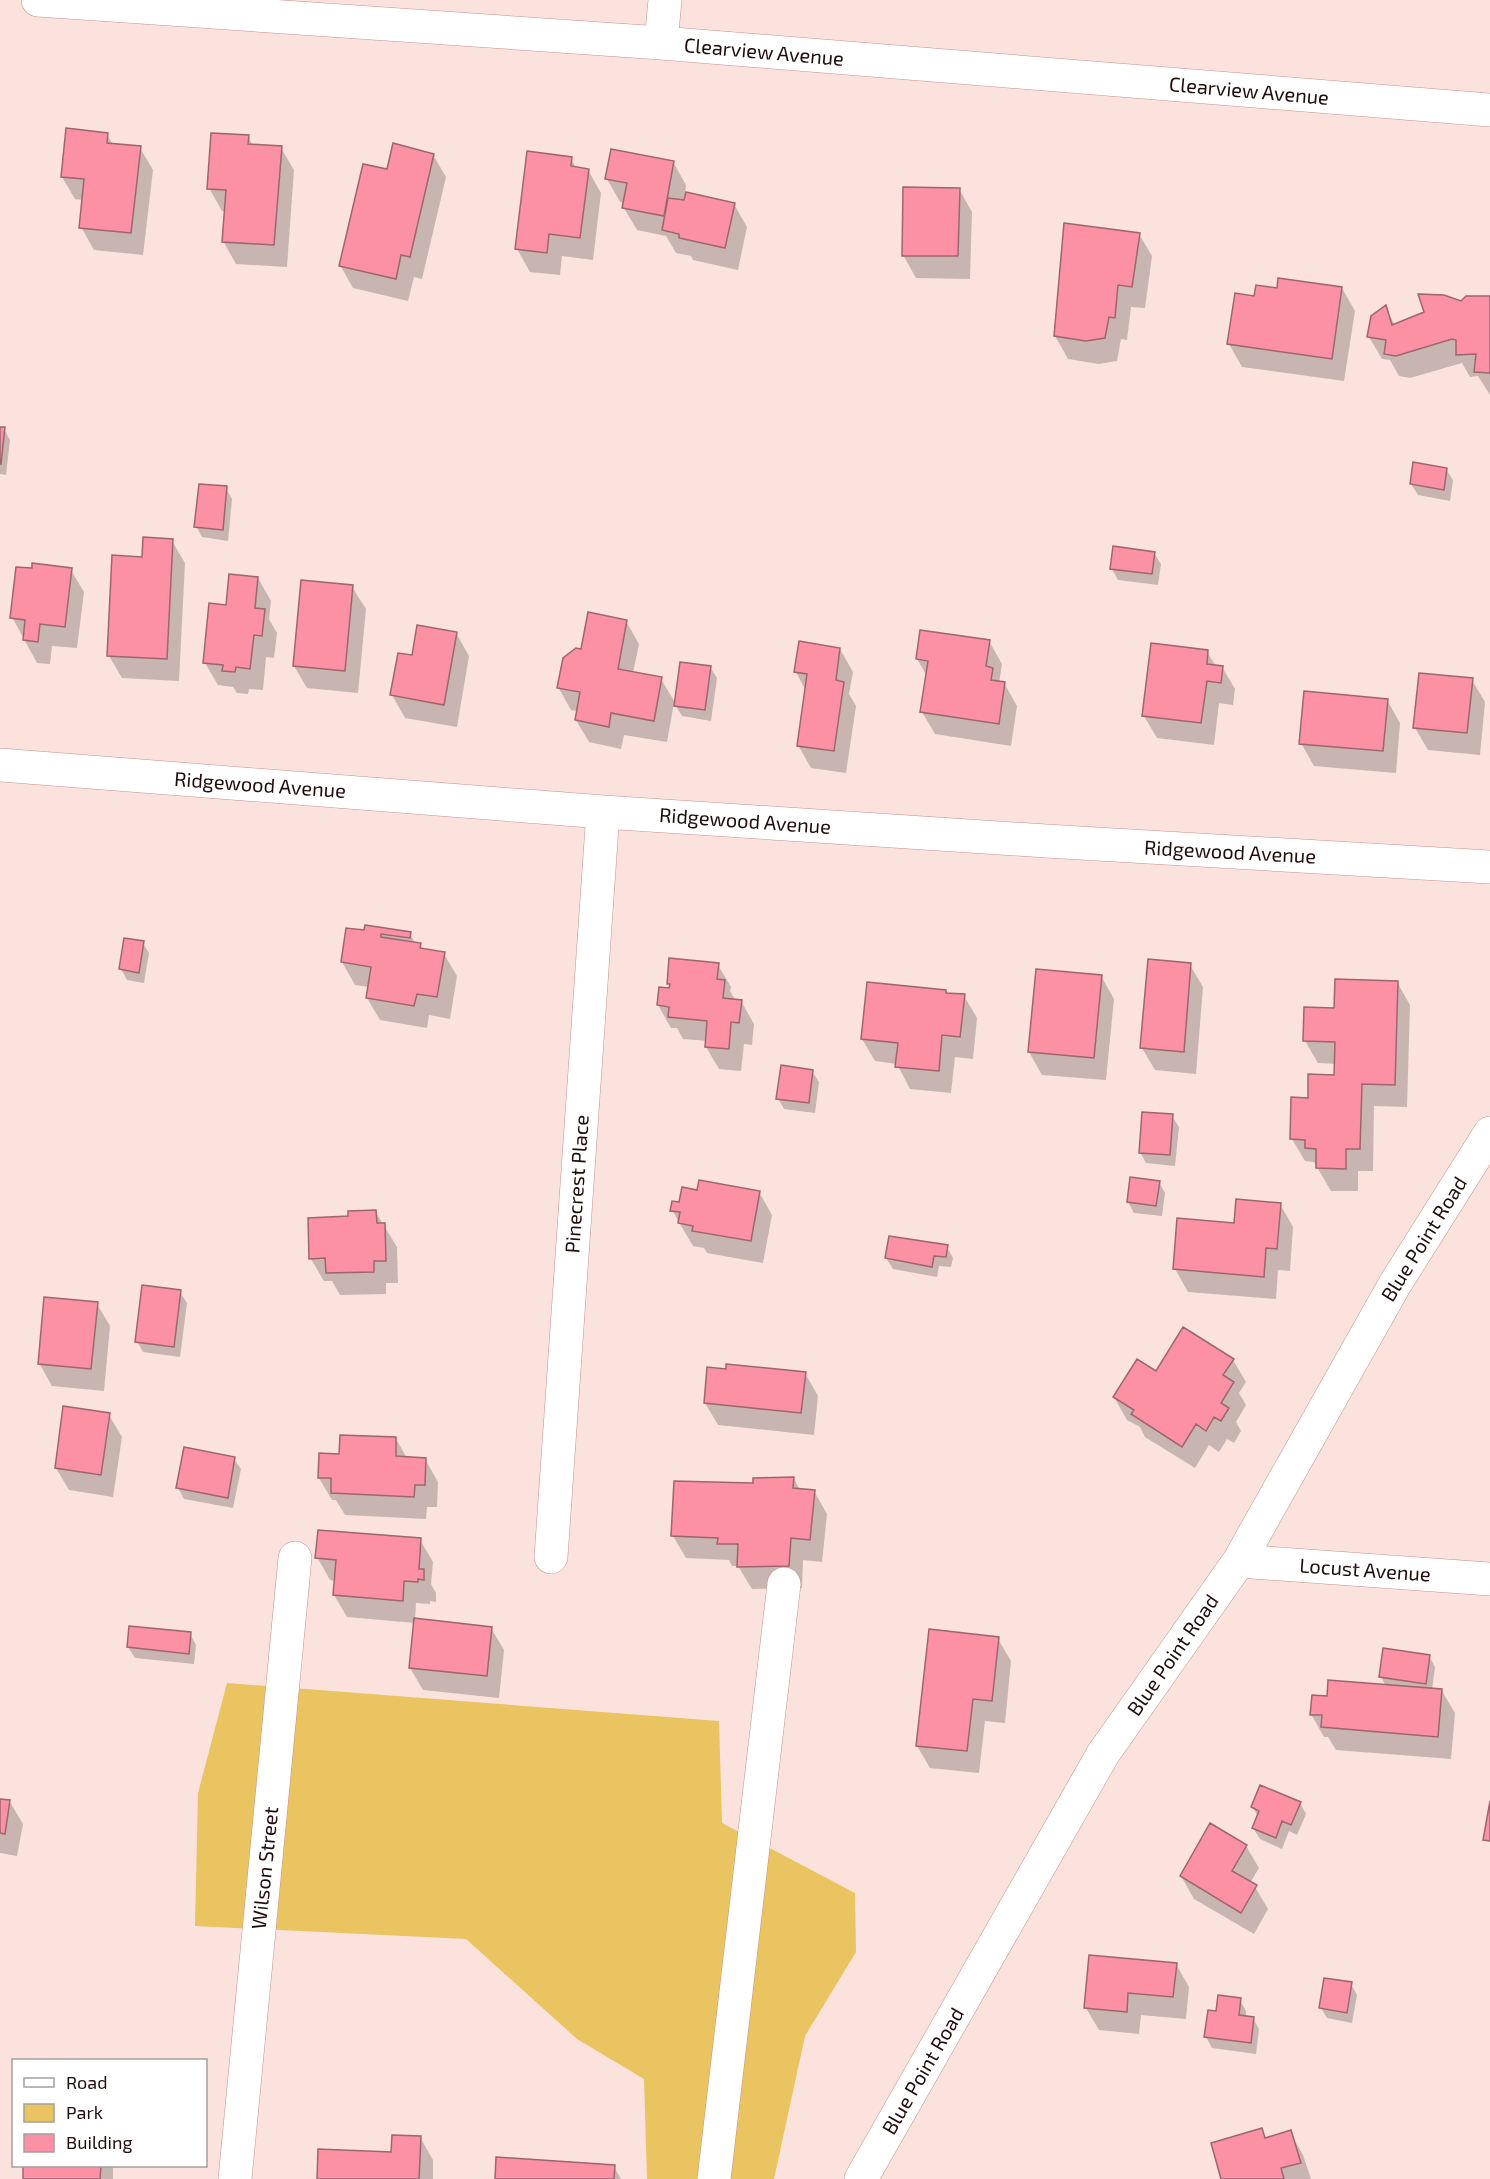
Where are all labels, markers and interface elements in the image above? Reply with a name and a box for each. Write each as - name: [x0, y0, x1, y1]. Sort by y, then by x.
- street label: Clearview Avenue: [683, 32, 845, 70]
- street label: Clearview Avenue: [1168, 71, 1330, 109]
- street label: Ridgewood Avenue: [173, 766, 347, 802]
- street label: Ridgewood Avenue: [658, 802, 832, 838]
- street label: Ridgewood Avenue: [1143, 835, 1317, 867]
- street label: Pinecrest Place: [559, 1114, 593, 1254]
- street label: Blue Point Road: [1375, 1172, 1471, 1305]
- street label: Locust Avenue: [1299, 1552, 1432, 1586]
- street label: Blue Point Road: [1121, 1589, 1223, 1720]
- street label: Wilson Street: [246, 1805, 282, 1930]
- street label: Blue Point Road: [876, 2003, 968, 2138]
- legend: [12, 2059, 207, 2167]
- text: Road: [66, 2071, 107, 2093]
- text: Park: [66, 2101, 103, 2123]
- text: Building: [66, 2131, 133, 2153]

